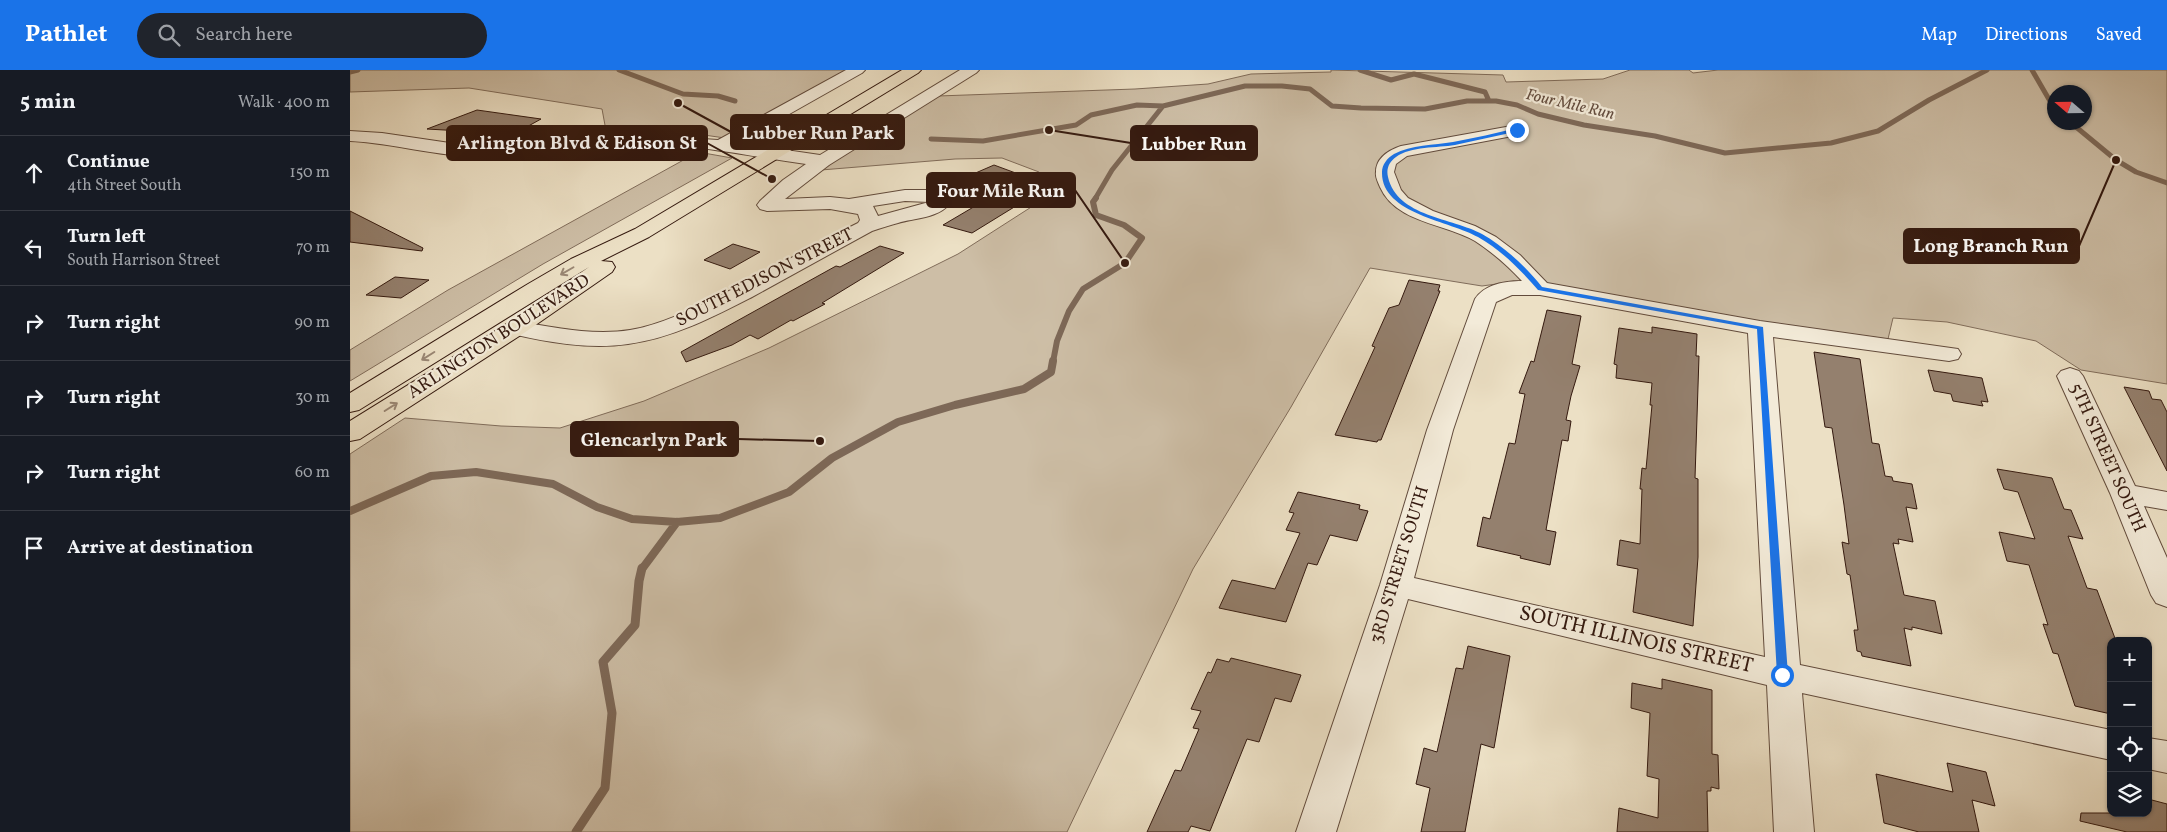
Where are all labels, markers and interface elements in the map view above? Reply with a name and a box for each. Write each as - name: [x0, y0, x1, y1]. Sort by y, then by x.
- search box: [137, 13, 487, 58]
- text: Pathlet: [25, 18, 107, 52]
- icon: search: [155, 21, 183, 49]
- text: Search here: [195, 22, 293, 48]
- text: Map: [1921, 23, 1957, 48]
- text: Directions: [1985, 23, 2068, 48]
- text: Saved: [2096, 23, 2142, 48]
- water label: Four Mile Run: [1524, 84, 1616, 126]
- north arrow: [2047, 85, 2092, 130]
- text: 5 min: [20, 88, 76, 117]
- text: Walk · 400 m: [238, 92, 330, 114]
- callout: Lubber Run Park: [731, 115, 904, 149]
- route end: [1506, 119, 1529, 142]
- text: Lubber Run Park: [742, 121, 895, 147]
- callout: Arlington Blvd & Edison St: [447, 126, 707, 160]
- callout: Lubber Run: [1131, 126, 1257, 160]
- text: Arlington Blvd & Edison St: [457, 131, 697, 157]
- text: Lubber Run: [1141, 132, 1247, 158]
- text: Continue: [67, 149, 150, 175]
- icon: ahead: [20, 159, 48, 187]
- text: 150 m: [289, 162, 330, 184]
- callout: Four Mile Run: [927, 173, 1075, 207]
- text: 4th Street South: [67, 175, 182, 197]
- text: Four Mile Run: [937, 179, 1065, 205]
- street label: SOUTH EDISON STREET: [672, 222, 859, 334]
- text: Turn left: [67, 224, 146, 250]
- callout: Long Branch Run: [1904, 229, 2079, 263]
- icon: left: [20, 234, 48, 262]
- text: Long Branch Run: [1913, 234, 2069, 260]
- text: 70 m: [296, 237, 330, 259]
- text: South Harrison Street: [67, 250, 220, 272]
- one-way arrow: [560, 267, 575, 276]
- street label: ARLINGTON BOULEVARD: [403, 269, 595, 405]
- icon: right: [20, 309, 48, 337]
- text: Turn right: [67, 310, 160, 336]
- text: 90 m: [294, 312, 330, 334]
- one-way arrow: [422, 351, 436, 361]
- street label: 5TH STREET SOUTH: [2063, 379, 2151, 537]
- icon: right: [20, 384, 48, 412]
- text: Turn right: [67, 385, 160, 411]
- text: 30 m: [295, 387, 330, 409]
- one-way arrow: [384, 402, 398, 412]
- callout: Glencarlyn Park: [571, 422, 738, 456]
- text: Glencarlyn Park: [581, 428, 728, 454]
- icon: right: [20, 459, 48, 487]
- text: Turn right: [67, 460, 160, 486]
- text: 60 m: [295, 462, 330, 484]
- street label: 3RD STREET SOUTH: [1364, 483, 1436, 647]
- icon: arrive: [20, 534, 48, 562]
- text: Arrive at destination: [67, 535, 253, 561]
- street label: SOUTH ILLINOIS STREET: [1516, 599, 1756, 681]
- map controls: [2107, 637, 2152, 817]
- button: +: [2107, 637, 2152, 682]
- route start: [1771, 664, 1794, 687]
- button: −: [2107, 682, 2152, 727]
- button: locate: [2107, 727, 2152, 772]
- button: layers: [2107, 772, 2152, 817]

